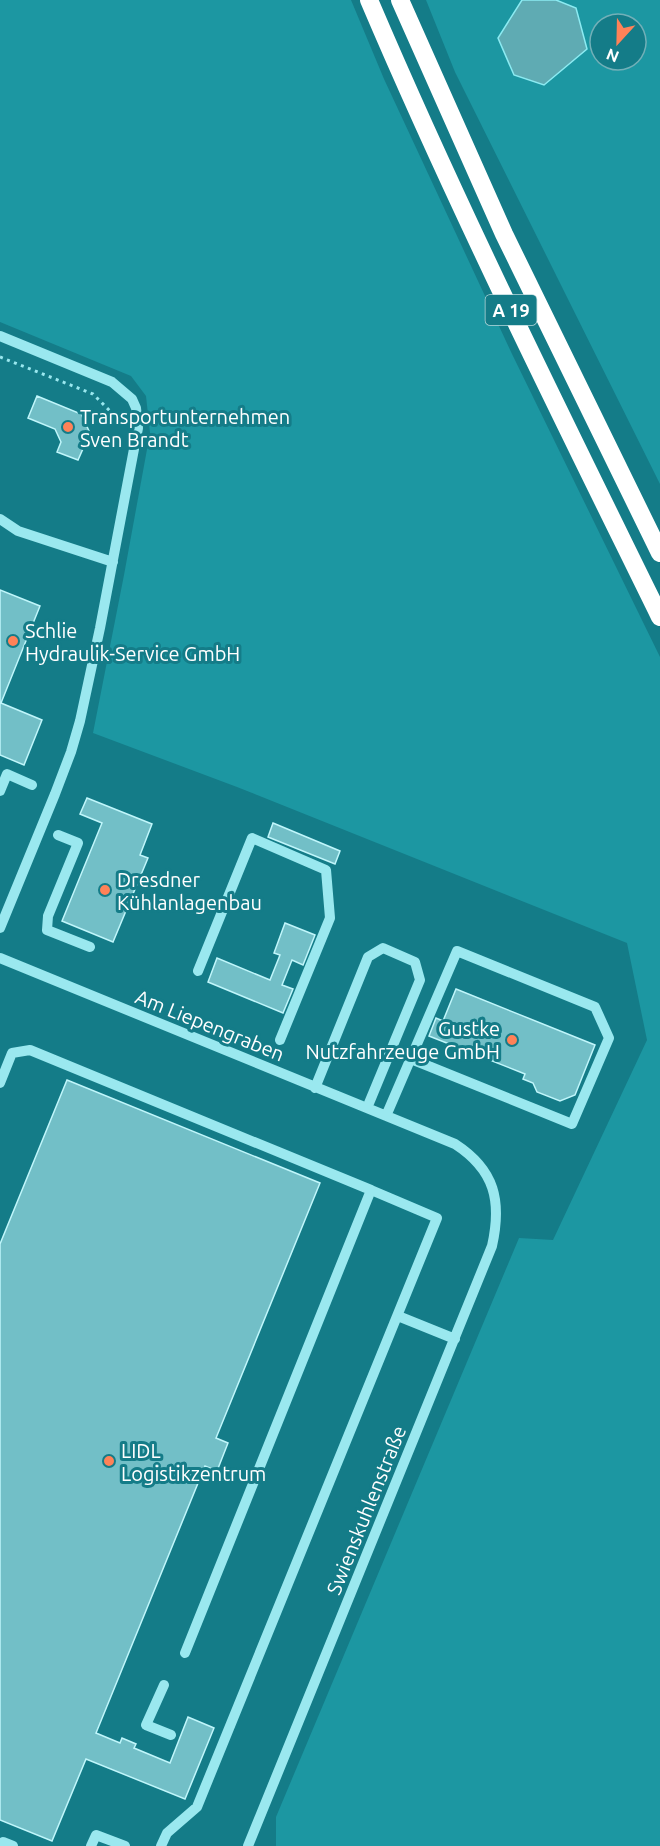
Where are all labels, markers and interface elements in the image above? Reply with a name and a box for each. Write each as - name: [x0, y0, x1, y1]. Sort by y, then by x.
- north arrow: [588, 12, 648, 72]
- text: N: [603, 45, 621, 66]
- road number: A 19: [486, 295, 536, 325]
- place label: Transportunternehmen Sven Brandt: [80, 405, 290, 451]
- marker: Transportunternehmen Sven Brandt: [61, 420, 75, 434]
- place label: Schlie Hydraulik-Service GmbH: [25, 619, 240, 665]
- marker: Schlie Hydraulik-Service GmbH: [6, 634, 20, 648]
- place label: Dresdner Kühlanlagenbau: [117, 868, 262, 914]
- marker: Dresdner Kühlanlagenbau: [98, 883, 112, 897]
- street label: Am Liepengraben: [132, 985, 288, 1065]
- place label: Gustke Nutzfahrzeuge GmbH: [306, 1017, 500, 1063]
- marker: Gustke Nutzfahrzeuge GmbH: [505, 1033, 519, 1047]
- street label: Swienskuhlenstraße: [322, 1422, 410, 1598]
- place label: LIDL Logistikzentrum: [121, 1439, 266, 1485]
- marker: LIDL Logistikzentrum: [102, 1454, 116, 1468]

